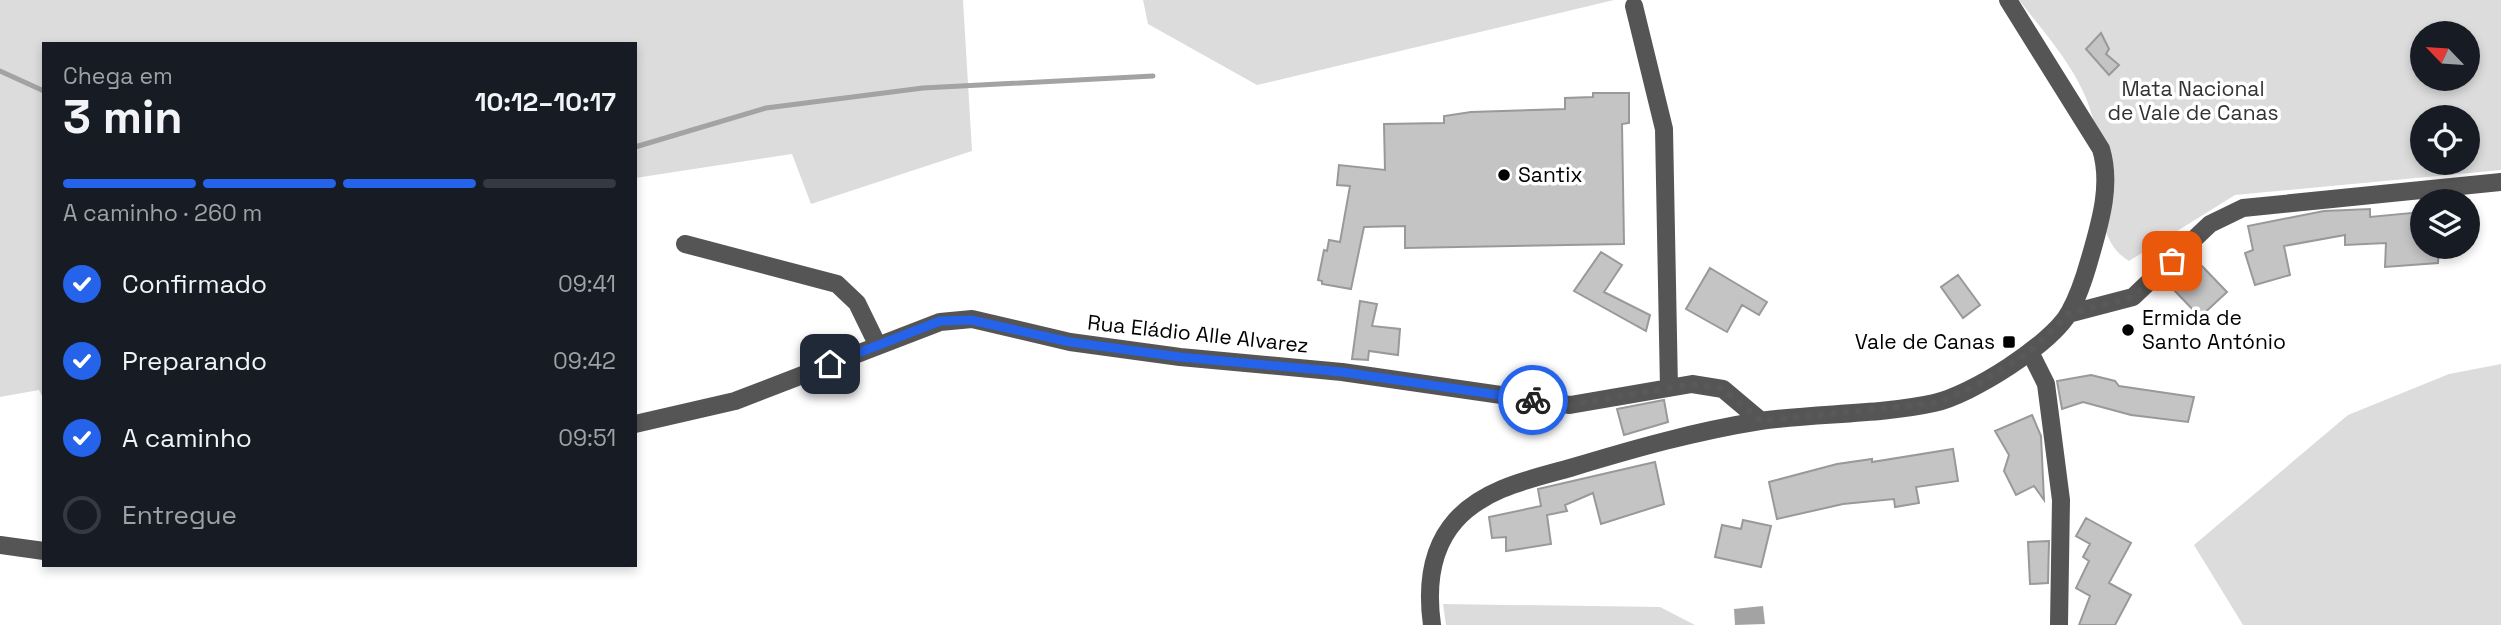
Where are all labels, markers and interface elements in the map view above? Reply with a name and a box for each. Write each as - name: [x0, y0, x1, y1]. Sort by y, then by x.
- north arrow: [2410, 21, 2480, 91]
- map controls: [2410, 21, 2480, 259]
- text: Chega em: [63, 61, 173, 91]
- park label: Mata Nacional de Vale de Canas: [2107, 75, 2279, 126]
- text: 10:12–10:17: [475, 85, 616, 119]
- text: 3 min: [63, 88, 183, 146]
- button: locate: [2410, 105, 2480, 175]
- place label: Santix: [1518, 161, 1583, 188]
- marker: Santix: [1496, 167, 1512, 183]
- button: layers: [2410, 189, 2480, 259]
- text: A caminho · 260 m: [63, 198, 262, 228]
- pin: [2142, 231, 2202, 291]
- icon: bag: [2153, 242, 2191, 280]
- icon: check: [63, 265, 101, 303]
- text: Confirmado: [122, 267, 267, 301]
- text: 09:41: [558, 269, 616, 299]
- place label: Ermida de Santo António: [2142, 304, 2286, 355]
- street label: Rua Eládio Alle Alvarez: [1086, 308, 1310, 359]
- marker: Ermida de Santo António: [2120, 322, 2136, 338]
- place label: Vale de Canas: [1855, 328, 1995, 355]
- pin: [800, 334, 860, 394]
- marker: Vale de Canas: [2001, 334, 2017, 350]
- icon: check: [63, 342, 101, 380]
- text: Preparando: [122, 344, 267, 378]
- icon: home: [811, 345, 849, 383]
- text: 09:42: [553, 346, 616, 376]
- courier: [1498, 365, 1568, 435]
- icon: bike: [1514, 381, 1552, 419]
- icon: check: [63, 419, 101, 457]
- text: A caminho: [122, 421, 252, 455]
- text: 09:51: [558, 423, 616, 453]
- text: Entregue: [122, 498, 237, 532]

